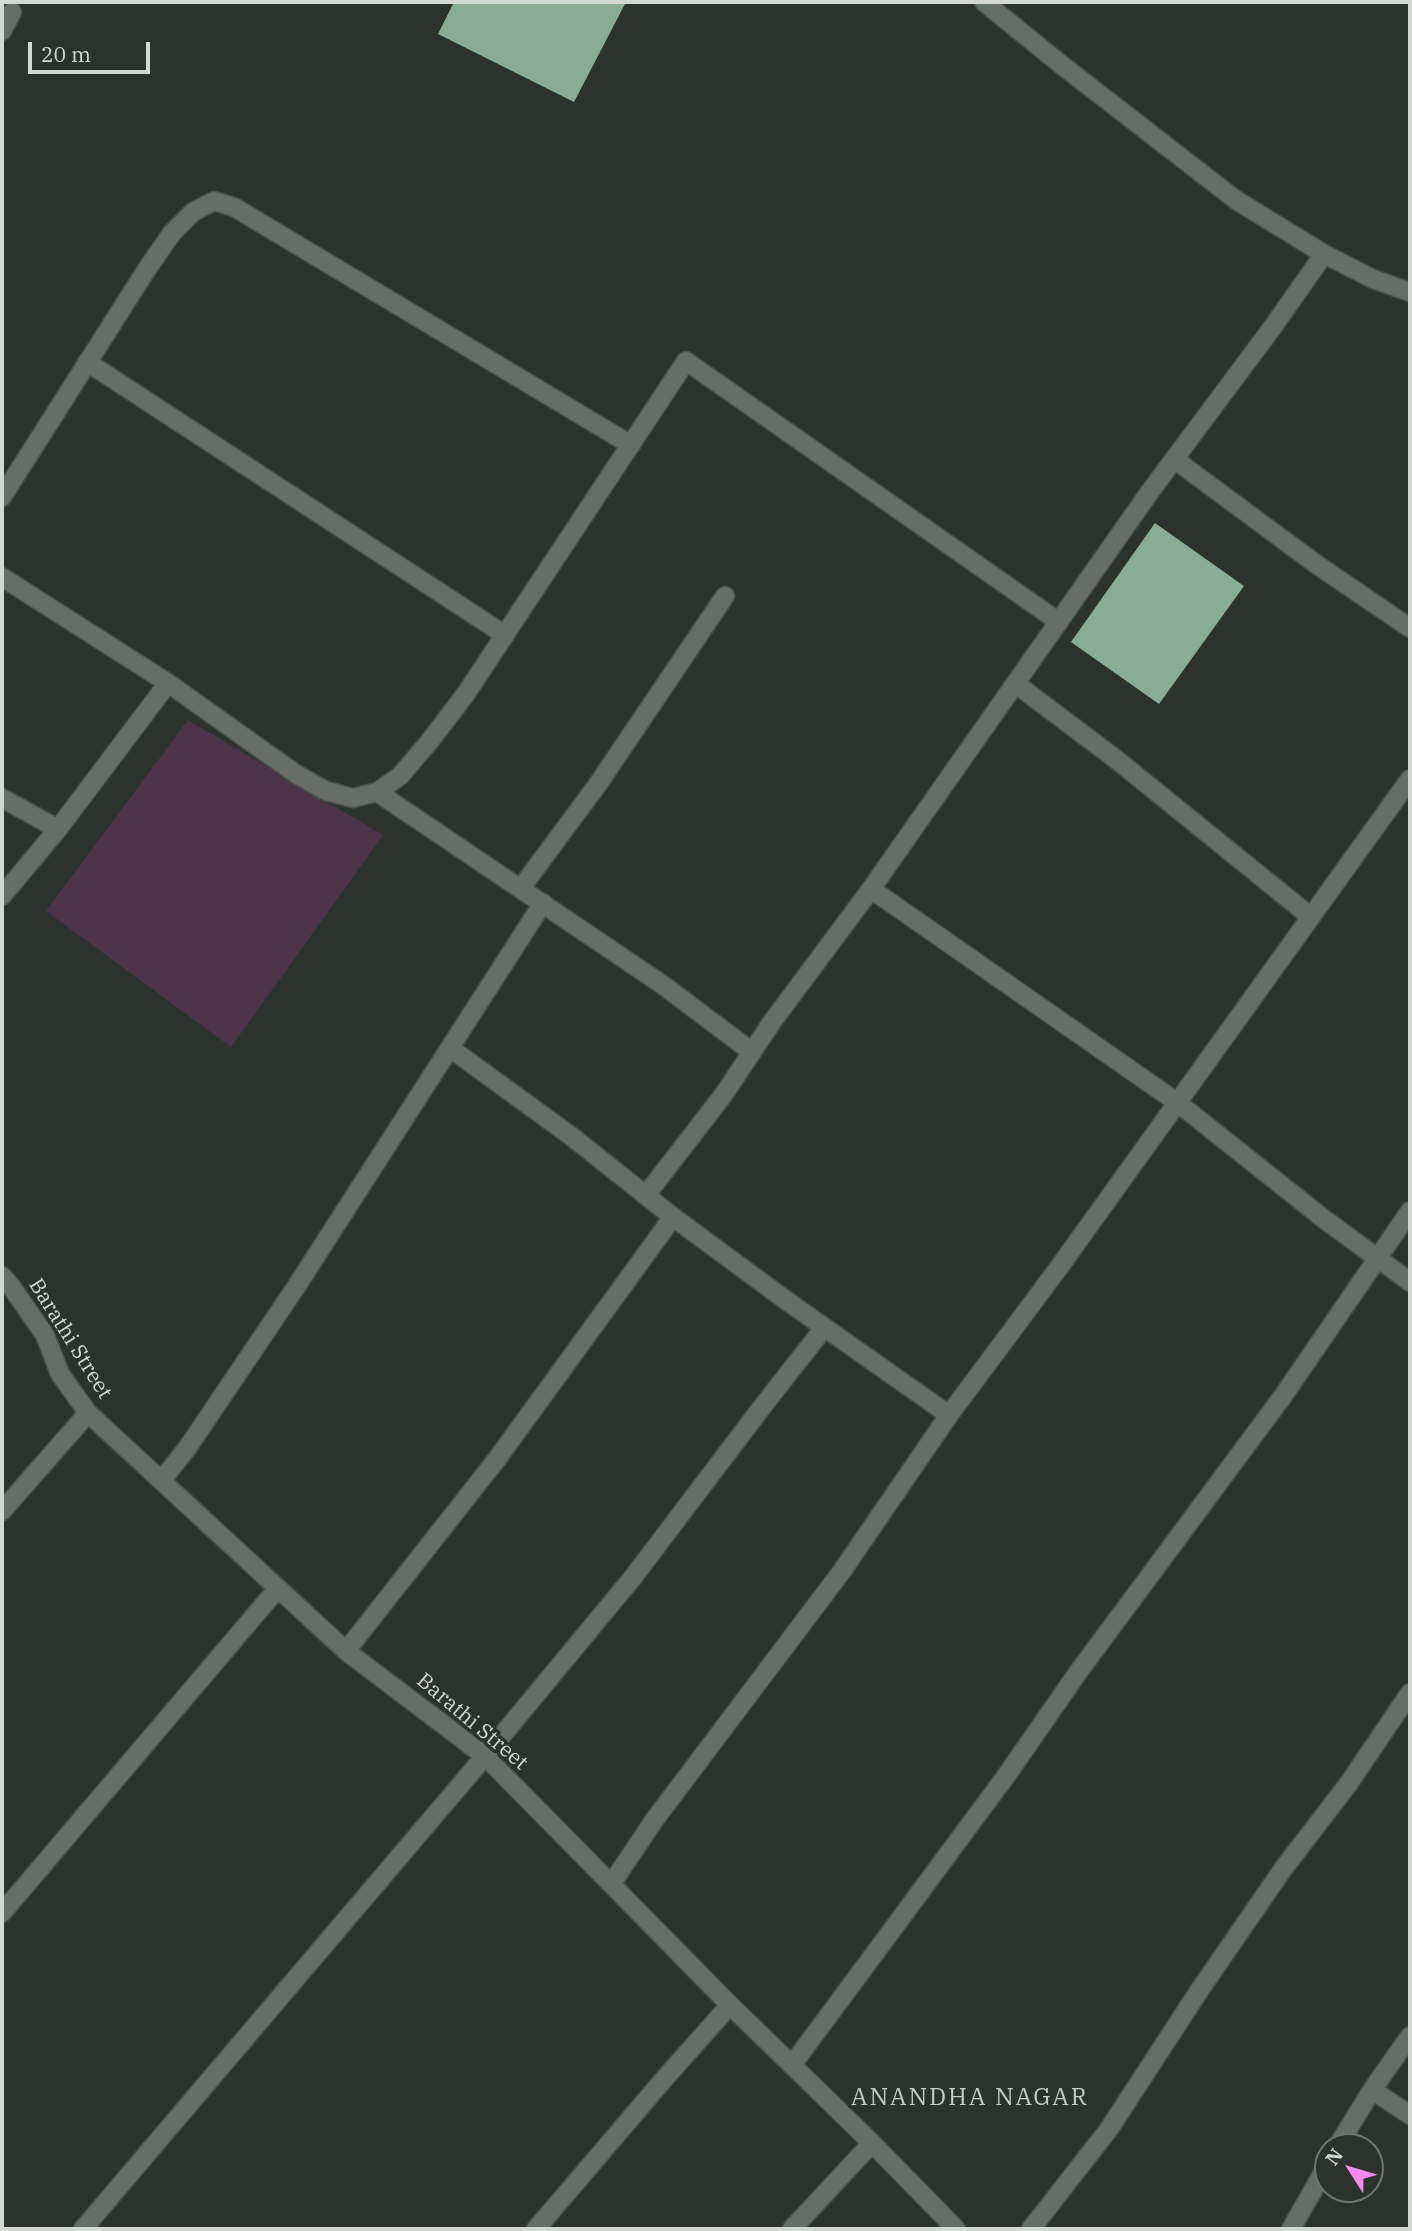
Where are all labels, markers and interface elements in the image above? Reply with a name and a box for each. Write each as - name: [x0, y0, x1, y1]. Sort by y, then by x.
- scale bar: [32, 28, 154, 72]
- text: 20 m: [41, 40, 91, 68]
- street label: Barathi Street: [23, 1274, 117, 1404]
- street label: Barathi Street: [411, 1668, 533, 1776]
- district label: ANANDHA NAGAR: [853, 2084, 1087, 2112]
- north arrow: [1314, 2133, 1384, 2203]
- text: N: [1320, 2143, 1348, 2170]

